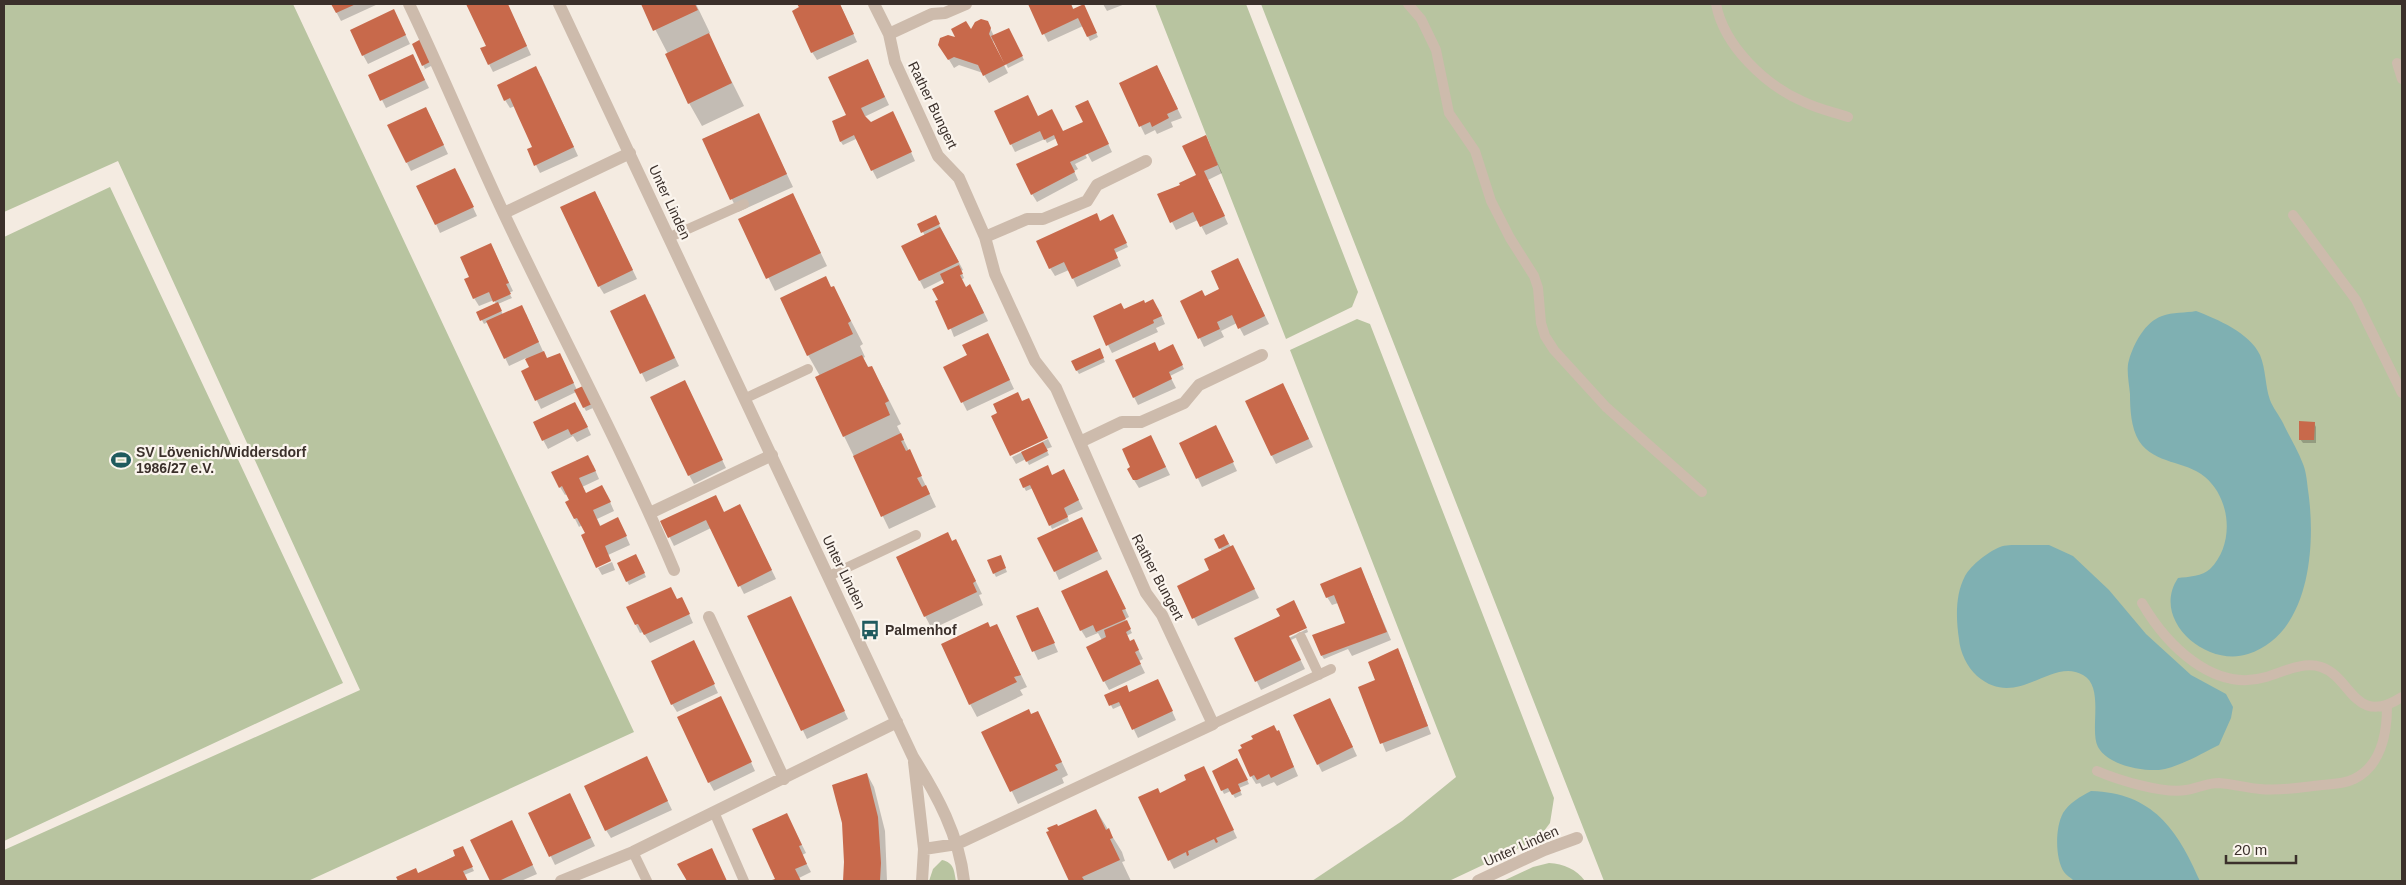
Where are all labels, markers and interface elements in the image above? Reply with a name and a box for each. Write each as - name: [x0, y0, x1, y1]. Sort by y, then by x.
- street label: Rather Bungert: [905, 59, 961, 151]
- street label: Unter Linden: [646, 162, 694, 242]
- place label: SV Lövenich/Widdersdorf 1986/27 e.V.: [136, 444, 307, 476]
- sports icon: SV Lövenich/Widdersdorf 1986/27 e.V.: [110, 449, 132, 471]
- street label: Rather Bungert: [1129, 531, 1187, 623]
- street label: Unter Linden: [819, 532, 869, 612]
- bus stop icon: Palmenhof: [859, 619, 881, 641]
- place label: Palmenhof: [885, 622, 957, 638]
- street label: Unter Linden: [1481, 822, 1561, 870]
- scale bar: [2226, 832, 2296, 864]
- text: 20 m: [2234, 841, 2267, 858]

